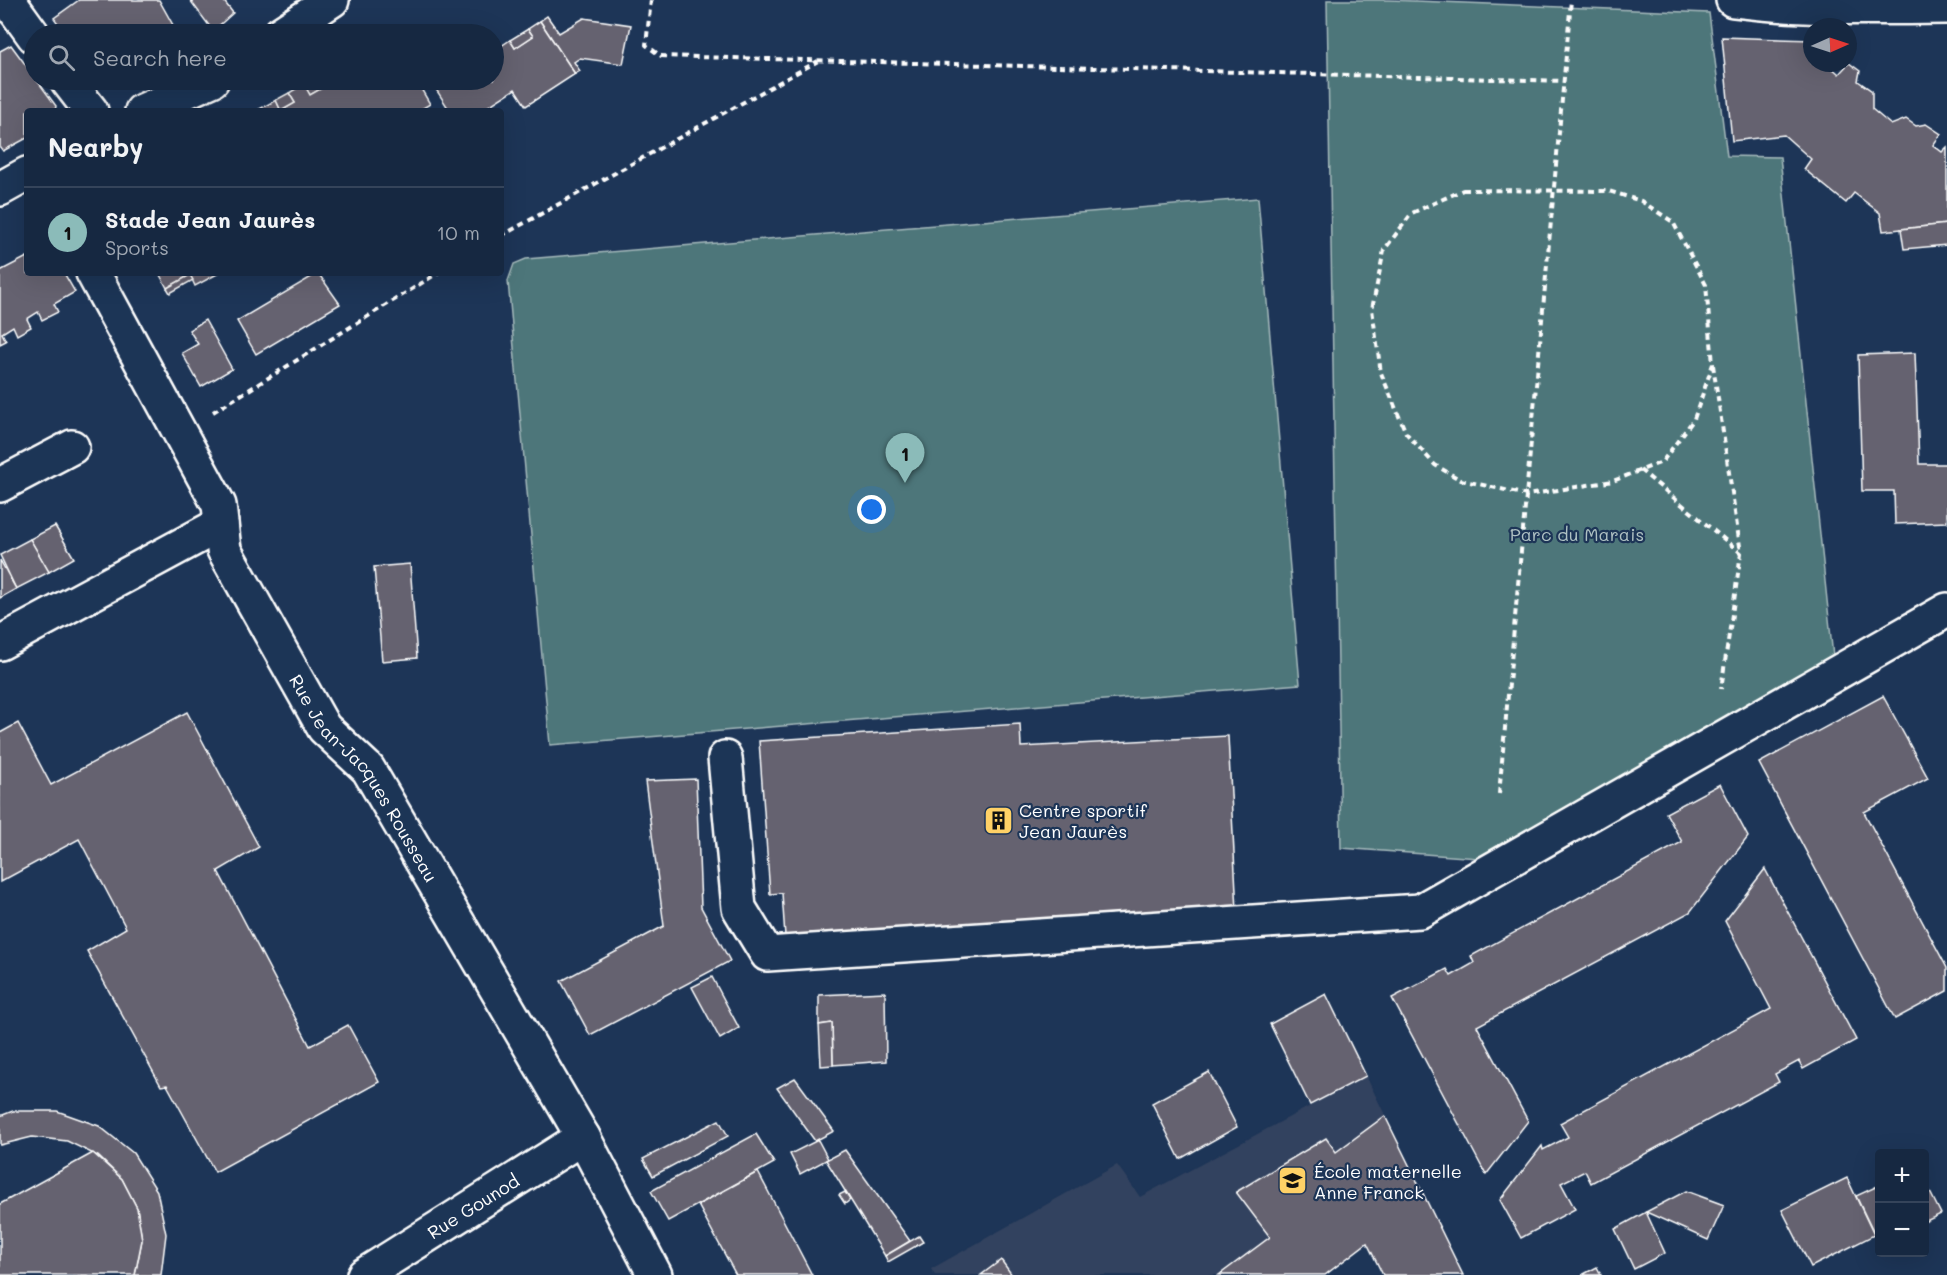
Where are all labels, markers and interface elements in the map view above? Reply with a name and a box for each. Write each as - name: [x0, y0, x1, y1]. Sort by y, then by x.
- north arrow: [1803, 18, 1857, 72]
- search box: [24, 24, 504, 90]
- icon: search: [45, 41, 78, 74]
- text: Search here: [93, 43, 227, 72]
- text: Nearby: [48, 130, 143, 164]
- text: Stade Jean Jaurès: [105, 205, 315, 234]
- text: 1: [63, 219, 72, 245]
- text: 10 m: [436, 219, 480, 245]
- text: Sports: [105, 234, 169, 260]
- pin: 1: [886, 434, 924, 483]
- your location: [857, 495, 886, 524]
- park label: Parc du Marais: [1510, 522, 1644, 546]
- street label: Rue Jean-Jacques Rousseau: [284, 670, 443, 886]
- place label: Centre sportif Jean Jaurès: [1019, 798, 1148, 843]
- building icon: Centre sportif Jean Jaurès: [982, 804, 1014, 836]
- map controls: [1875, 1149, 1929, 1257]
- button: +: [1875, 1149, 1929, 1203]
- place label: École maternelle Anne Franck: [1314, 1159, 1462, 1204]
- school or university icon: École maternelle Anne Franck: [1277, 1165, 1309, 1197]
- street label: Rue Gounod: [423, 1168, 524, 1244]
- button: −: [1875, 1203, 1929, 1257]

